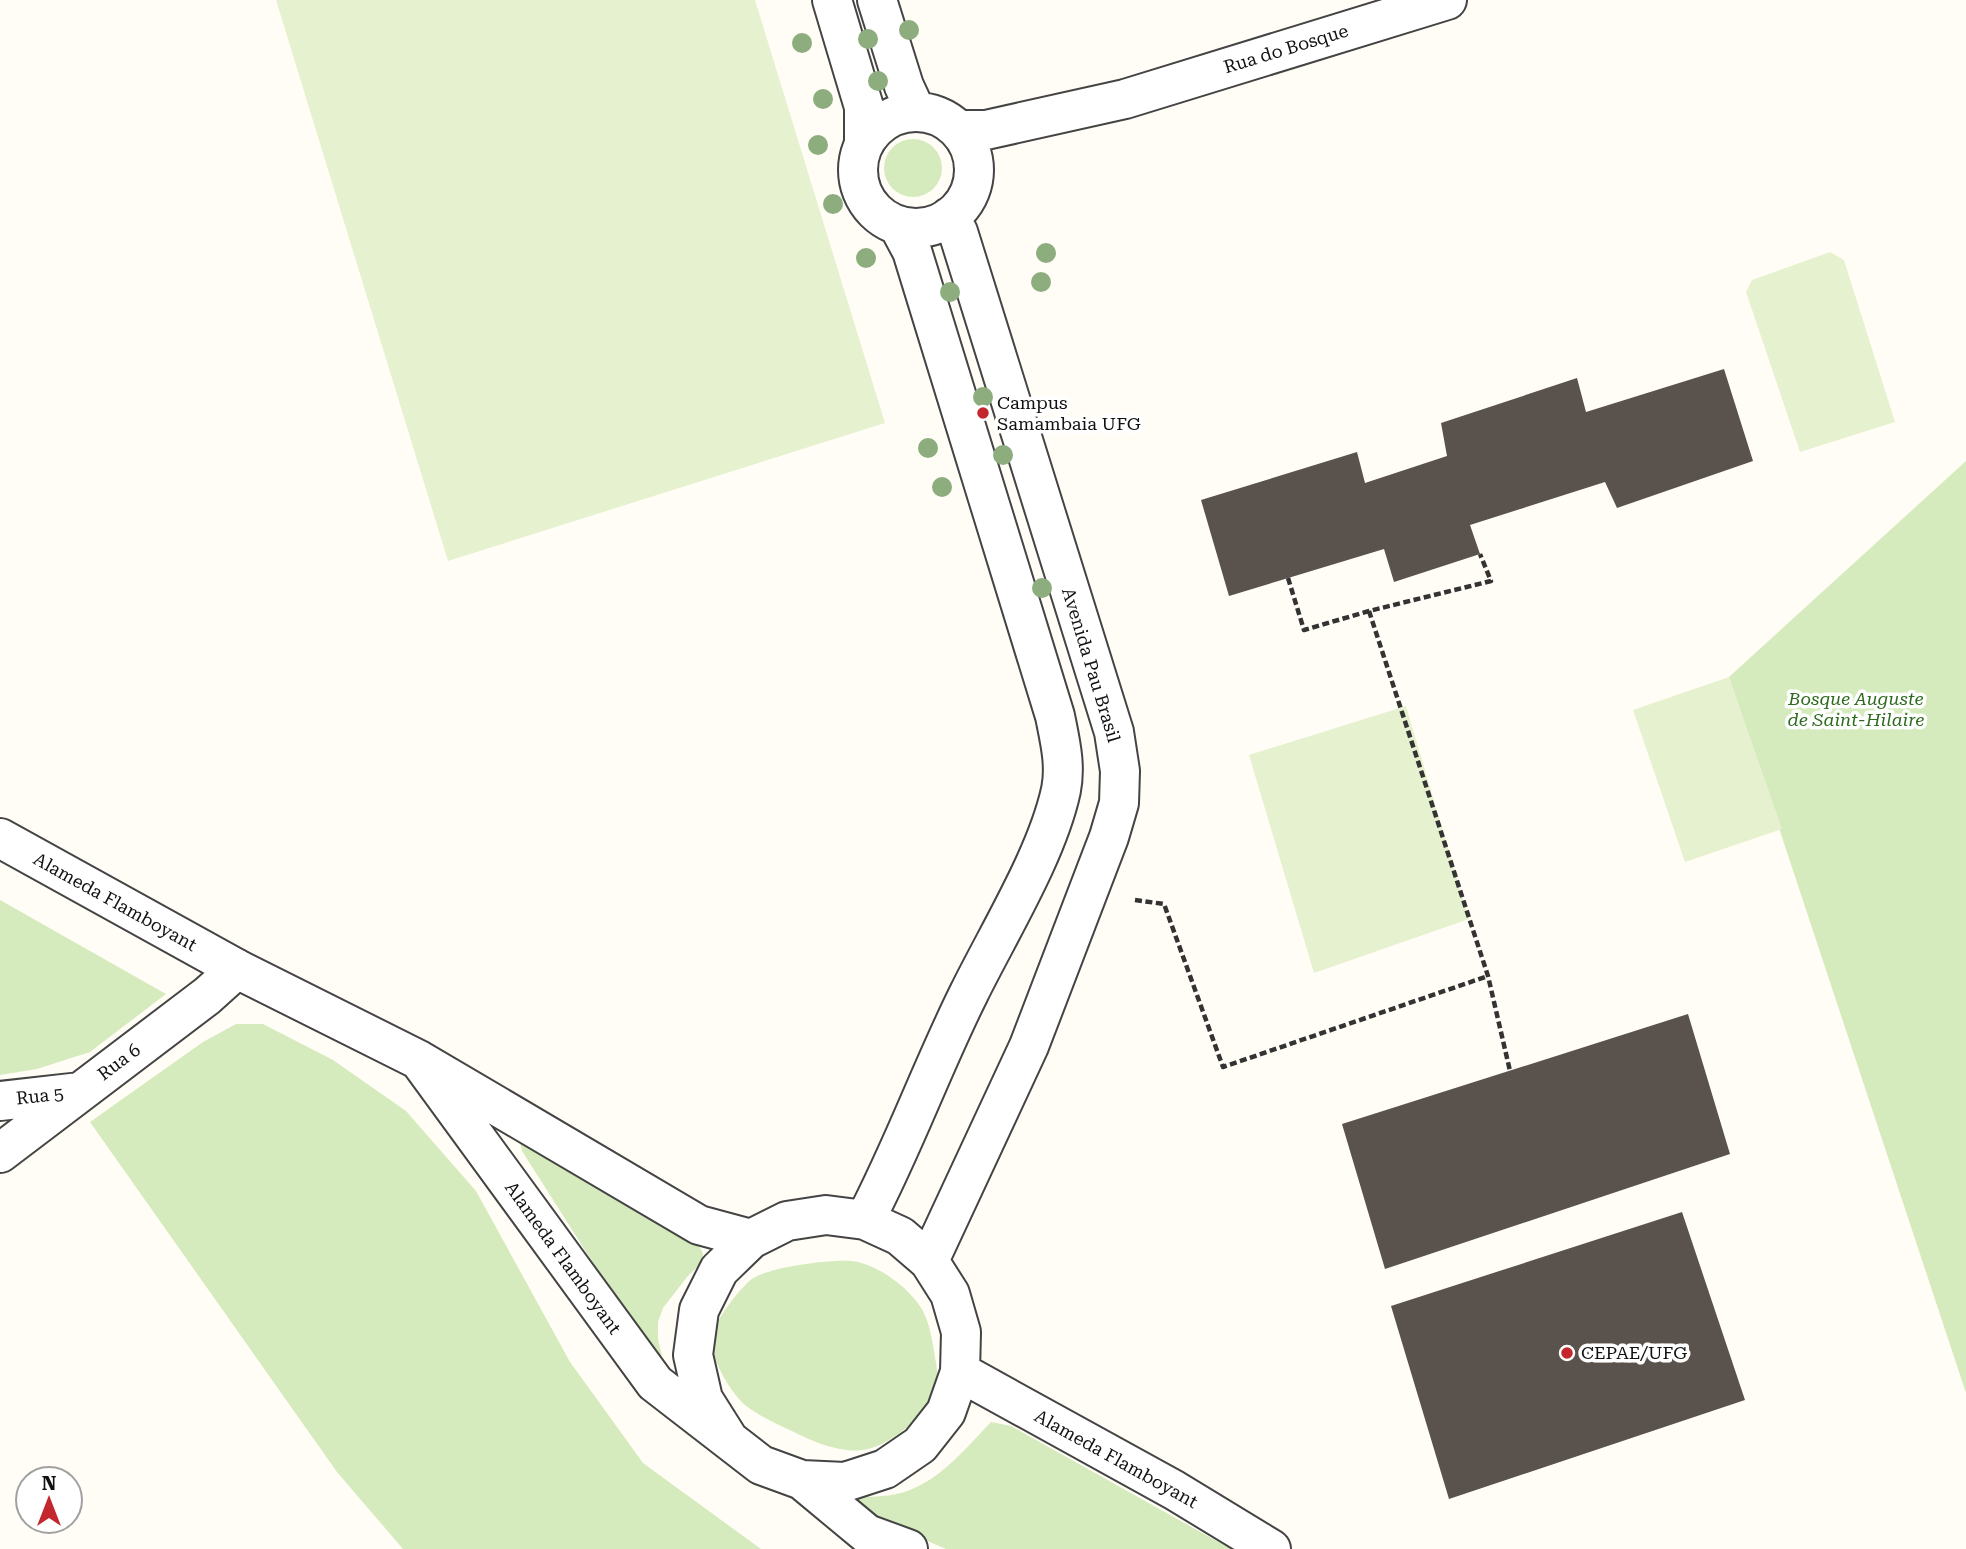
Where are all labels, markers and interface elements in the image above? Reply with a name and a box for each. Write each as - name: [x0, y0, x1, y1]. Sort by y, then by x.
- street label: Rua do Bosque: [1221, 20, 1351, 77]
- place label: Campus Samambaia UFG: [997, 392, 1141, 434]
- marker: Campus Samambaia UFG: [975, 405, 991, 421]
- street label: Avenida Pau Brasil: [1058, 585, 1125, 745]
- park label: Bosque Auguste de Saint-Hilaire: [1787, 688, 1924, 730]
- street label: Alameda Flamboyant: [30, 848, 201, 955]
- street label: Rua 6: [93, 1039, 144, 1084]
- street label: Rua 5: [15, 1083, 65, 1108]
- street label: Alameda Flamboyant: [501, 1177, 626, 1338]
- place label: CEPAE/UFG: [1581, 1342, 1687, 1363]
- marker: CEPAE/UFG: [1559, 1345, 1575, 1361]
- street label: Alameda Flamboyant: [1031, 1405, 1202, 1512]
- north arrow: [14, 1465, 84, 1535]
- text: N: [42, 1472, 57, 1495]

